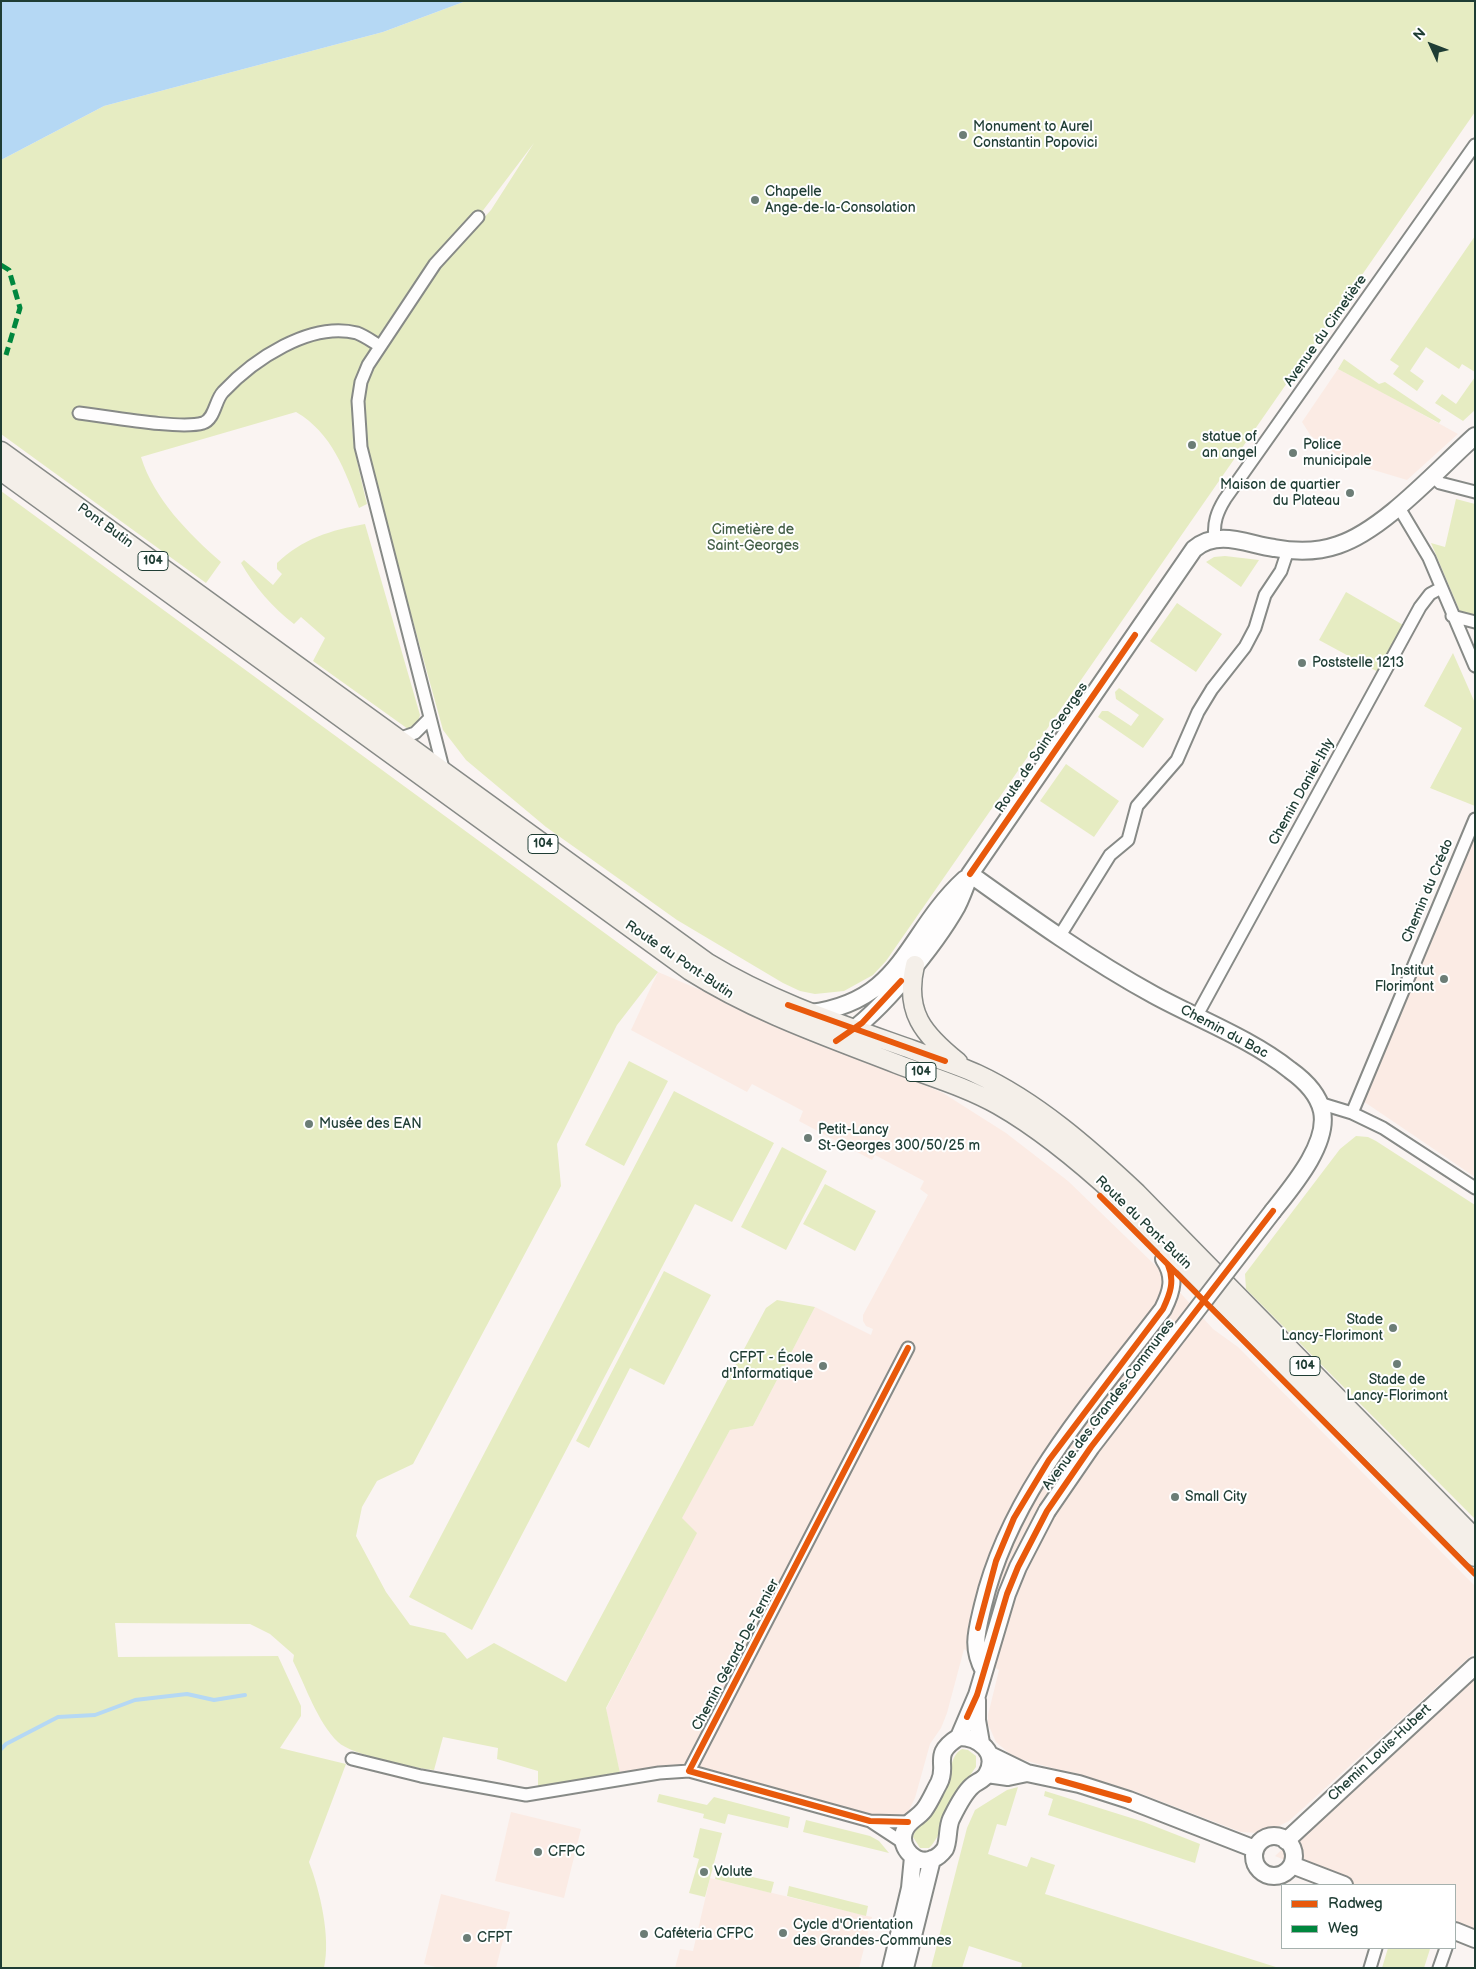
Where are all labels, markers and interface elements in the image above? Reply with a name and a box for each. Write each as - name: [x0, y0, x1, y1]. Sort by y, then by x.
- north arrow: [1406, 20, 1456, 70]
- text: N: [1410, 25, 1429, 44]
- place label: Monument to Aurel Constantin Popovici: [973, 119, 1098, 152]
- marker: Monument to Aurel Constantin Popovici: [957, 129, 969, 141]
- place label: Chapelle Ange-de-la-Consolation: [765, 184, 916, 216]
- marker: Chapelle Ange-de-la-Consolation: [749, 194, 761, 206]
- street label: Avenue du Cimetière: [1281, 272, 1371, 390]
- place label: statue of an angel: [1202, 429, 1257, 462]
- place label: Police municipale: [1303, 437, 1372, 470]
- marker: statue of an angel: [1186, 439, 1198, 451]
- marker: Police municipale: [1287, 447, 1299, 459]
- place label: Maison de quartier du Plateau: [1220, 477, 1340, 510]
- marker: Maison de quartier du Plateau: [1344, 487, 1356, 499]
- street label: Pont Butin: [74, 500, 136, 552]
- park label: Cimetière de Saint-Georges: [707, 522, 799, 554]
- road number: 104: [138, 552, 168, 570]
- place label: Poststelle 1213: [1312, 655, 1404, 671]
- marker: Poststelle 1213: [1296, 657, 1308, 669]
- street label: Route de Saint-Georges: [992, 680, 1092, 816]
- street label: Chemin Daniel-Ihly: [1266, 736, 1338, 848]
- road number: 104: [528, 834, 558, 854]
- street label: Chemin du Crédo: [1399, 837, 1457, 945]
- street label: Route du Pont-Butin: [621, 917, 737, 1003]
- place label: Institut Florimont: [1375, 963, 1434, 996]
- marker: Institut Florimont: [1438, 973, 1450, 985]
- street label: Chemin du Bac: [1177, 1002, 1271, 1062]
- road number: 104: [906, 1062, 936, 1082]
- place label: Musée des EAN: [319, 1116, 422, 1132]
- marker: Musée des EAN: [303, 1118, 315, 1130]
- place label: Petit-Lancy St-Georges 300/50/25 m: [818, 1122, 980, 1154]
- marker: Petit-Lancy St-Georges 300/50/25 m: [802, 1132, 814, 1144]
- street label: Route du Pont-Butin: [1091, 1173, 1195, 1273]
- place label: Stade Lancy-Florimont: [1281, 1312, 1383, 1344]
- street label: Avenue des Grandes-Communes: [1039, 1316, 1179, 1494]
- marker: Stade Lancy-Florimont: [1387, 1322, 1399, 1334]
- place label: CFPT - École d'Informatique: [721, 1350, 813, 1382]
- road number: 104: [1290, 1356, 1320, 1375]
- marker: Stade de Lancy-Florimont: [1391, 1358, 1403, 1370]
- marker: CFPT - École d'Informatique: [817, 1360, 829, 1372]
- place label: Stade de Lancy-Florimont: [1346, 1372, 1448, 1404]
- place label: Small City: [1185, 1489, 1247, 1505]
- marker: Small City: [1169, 1491, 1181, 1503]
- street label: Chemin Gérard-De-Ternier: [689, 1576, 783, 1734]
- street label: Chemin Louis-Hubert: [1325, 1701, 1435, 1805]
- place label: CFPC: [548, 1844, 585, 1860]
- marker: CFPC: [532, 1846, 544, 1858]
- place label: Volute: [714, 1864, 753, 1880]
- marker: Volute: [698, 1866, 710, 1878]
- legend: [1281, 1884, 1456, 1949]
- text: Radweg: [1328, 1894, 1383, 1913]
- place label: Cycle d'Orientation des Grandes-Communes: [793, 1917, 951, 1950]
- text: Weg: [1328, 1919, 1358, 1938]
- place label: Caféteria CFPC: [654, 1926, 753, 1942]
- marker: Cycle d'Orientation des Grandes-Communes: [777, 1927, 789, 1939]
- marker: Caféteria CFPC: [638, 1928, 650, 1940]
- place label: CFPT: [477, 1930, 513, 1946]
- marker: CFPT: [461, 1932, 473, 1944]

